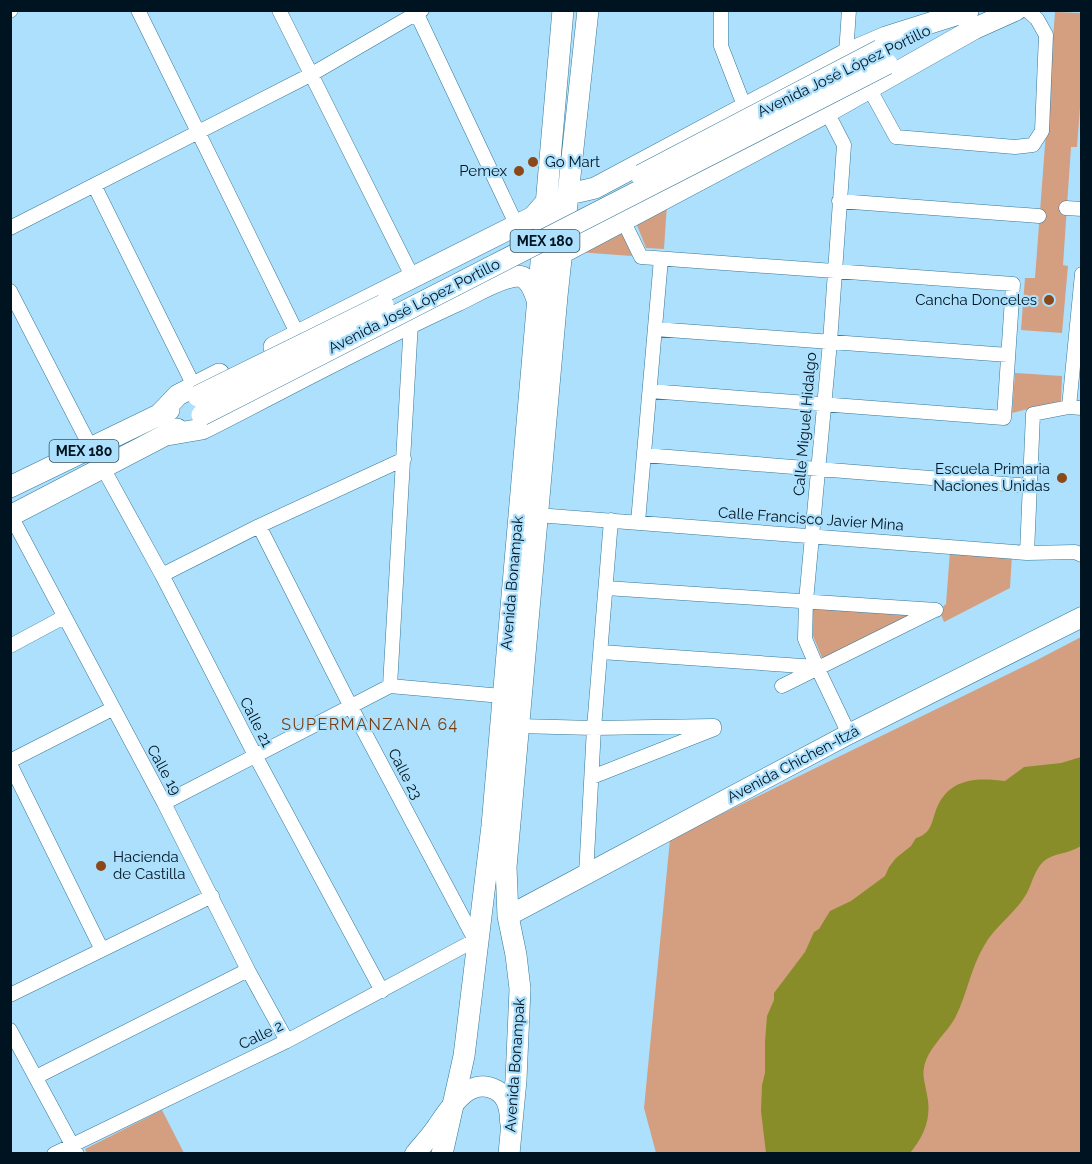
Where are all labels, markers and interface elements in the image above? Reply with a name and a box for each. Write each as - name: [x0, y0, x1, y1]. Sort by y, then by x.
- street label: Avenida José López Portillo: [754, 21, 934, 121]
- place label: Go Mart: [545, 153, 600, 171]
- marker: Go Mart: [526, 155, 540, 169]
- place label: Pemex: [459, 162, 507, 180]
- marker: Pemex: [512, 164, 526, 178]
- road number: MEX 180: [510, 230, 580, 252]
- street label: Avenida José López Portillo: [325, 255, 503, 357]
- place label: Cancha Donceles: [915, 291, 1037, 309]
- marker: Cancha Donceles: [1042, 293, 1056, 307]
- street label: Calle Miguel Hidalgo: [790, 351, 820, 497]
- road number: MEX 180: [50, 440, 118, 462]
- place label: Escuela Primaria Naciones Unidas: [933, 460, 1050, 495]
- marker: Escuela Primaria Naciones Unidas: [1055, 471, 1069, 485]
- street label: Calle Francisco Javier Mina: [718, 504, 904, 534]
- street label: Avenida Bonampak: [497, 515, 527, 651]
- street label: Calle 21: [236, 694, 276, 750]
- district label: SUPERMANZANA 64: [281, 715, 459, 734]
- street label: Avenida Chichen-Itzá: [724, 722, 862, 806]
- street label: Calle 19: [143, 742, 185, 798]
- street label: Calle 23: [384, 745, 426, 803]
- place label: Hacienda de Castilla: [113, 848, 185, 883]
- marker: Hacienda de Castilla: [94, 859, 108, 873]
- street label: Avenida Bonampak: [501, 997, 529, 1133]
- street label: Calle 2: [236, 1017, 286, 1053]

